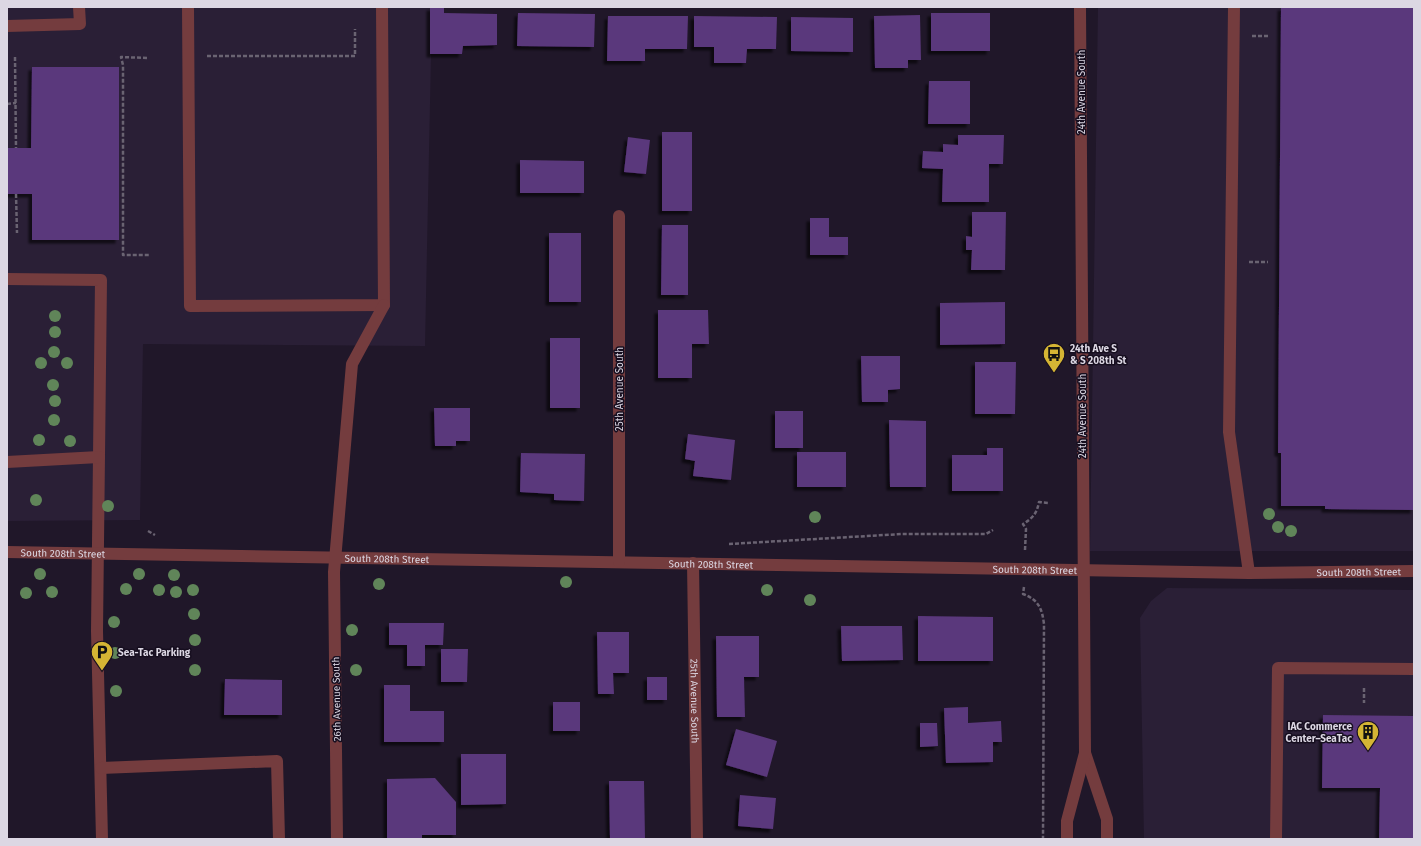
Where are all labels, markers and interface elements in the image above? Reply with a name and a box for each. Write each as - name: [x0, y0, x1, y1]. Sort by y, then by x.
- street label: 24th Avenue South: [1076, 50, 1088, 134]
- bus stop icon: 24th Ave S & S 208th St: [1041, 341, 1067, 374]
- place label: 24th Ave S & S 208th St: [1070, 343, 1127, 367]
- street label: 25th Avenue South: [614, 347, 626, 431]
- street label: 24th Avenue South: [1077, 374, 1089, 458]
- street label: South 208th Street: [21, 547, 106, 561]
- street label: South 208th Street: [344, 553, 430, 566]
- street label: South 208th Street: [668, 558, 754, 572]
- street label: South 208th Street: [992, 564, 1078, 577]
- street label: South 208th Street: [1316, 566, 1402, 579]
- parking icon: Sea-Tac Parking: [89, 639, 115, 672]
- place label: Sea-Tac Parking: [118, 647, 191, 659]
- street label: 26th Avenue South: [330, 656, 344, 741]
- street label: 25th Avenue South: [687, 659, 701, 743]
- building icon: IAC Commerce Center–SeaTac: [1355, 719, 1381, 752]
- place label: IAC Commerce Center–SeaTac: [1286, 721, 1352, 745]

